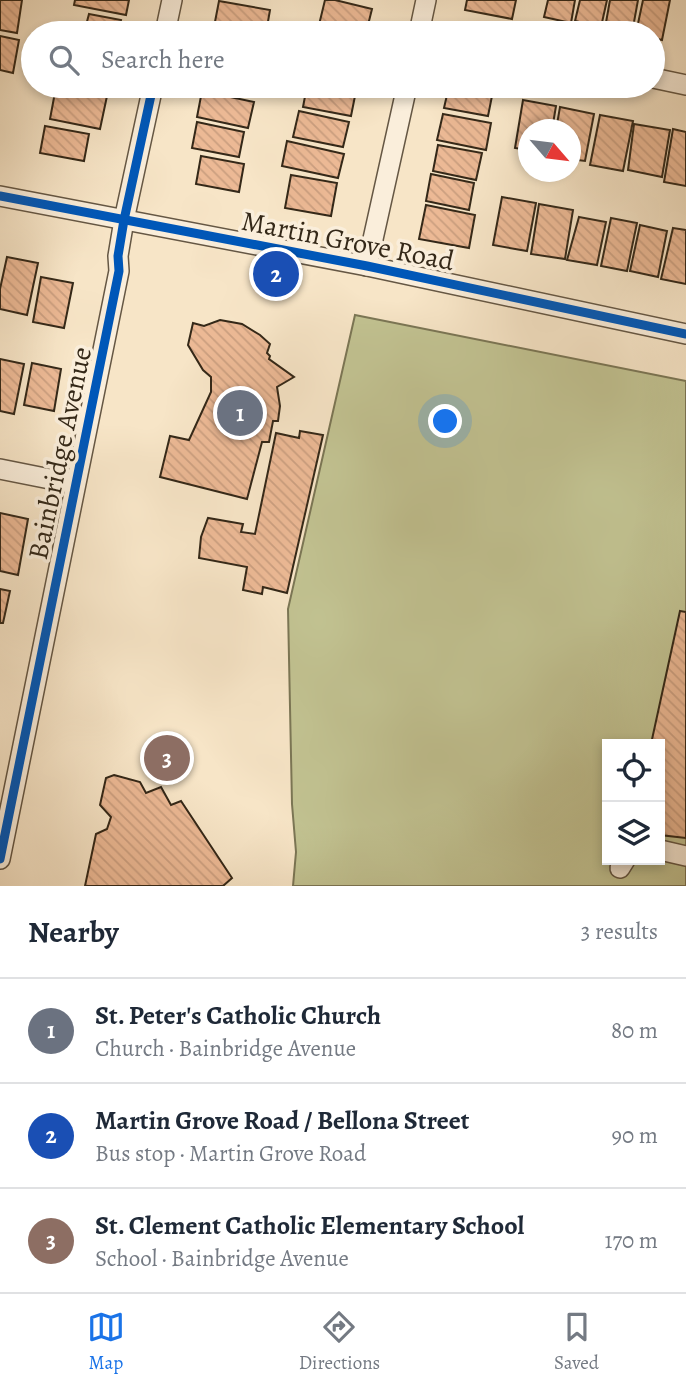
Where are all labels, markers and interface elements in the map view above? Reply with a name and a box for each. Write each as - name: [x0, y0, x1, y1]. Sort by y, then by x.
- search box: [21, 21, 665, 98]
- icon: search: [45, 41, 83, 79]
- text: Search here: [101, 42, 225, 77]
- north arrow: [518, 119, 581, 182]
- street label: Martin Grove Road: [238, 202, 458, 280]
- pin: 2: [253, 248, 299, 300]
- street label: Bainbridge Avenue: [19, 343, 101, 563]
- pin: 1: [217, 387, 263, 439]
- your location: [428, 404, 462, 438]
- pin: 3: [144, 732, 190, 784]
- map controls: [602, 739, 665, 865]
- button: locate: [602, 739, 665, 802]
- button: layers: [602, 802, 665, 865]
- text: Nearby: [28, 912, 119, 952]
- text: 3 results: [581, 916, 658, 947]
- text: St. Peter's Catholic Church: [95, 998, 381, 1033]
- text: 1: [47, 1015, 55, 1046]
- text: 80 m: [611, 1015, 658, 1046]
- text: Church · Bainbridge Avenue: [95, 1033, 356, 1064]
- text: Martin Grove Road / Bellona Street: [95, 1103, 470, 1138]
- text: 2: [45, 1120, 57, 1151]
- text: 90 m: [612, 1120, 658, 1151]
- text: Bus stop · Martin Grove Road: [95, 1138, 366, 1169]
- text: St. Clement Catholic Elementary School: [95, 1208, 524, 1243]
- text: 3: [46, 1225, 56, 1256]
- text: 170 m: [605, 1225, 658, 1256]
- text: School · Bainbridge Avenue: [95, 1243, 349, 1274]
- tab: Map: [87, 1308, 125, 1376]
- tab: Directions: [299, 1308, 380, 1376]
- tab: Saved: [554, 1308, 599, 1376]

